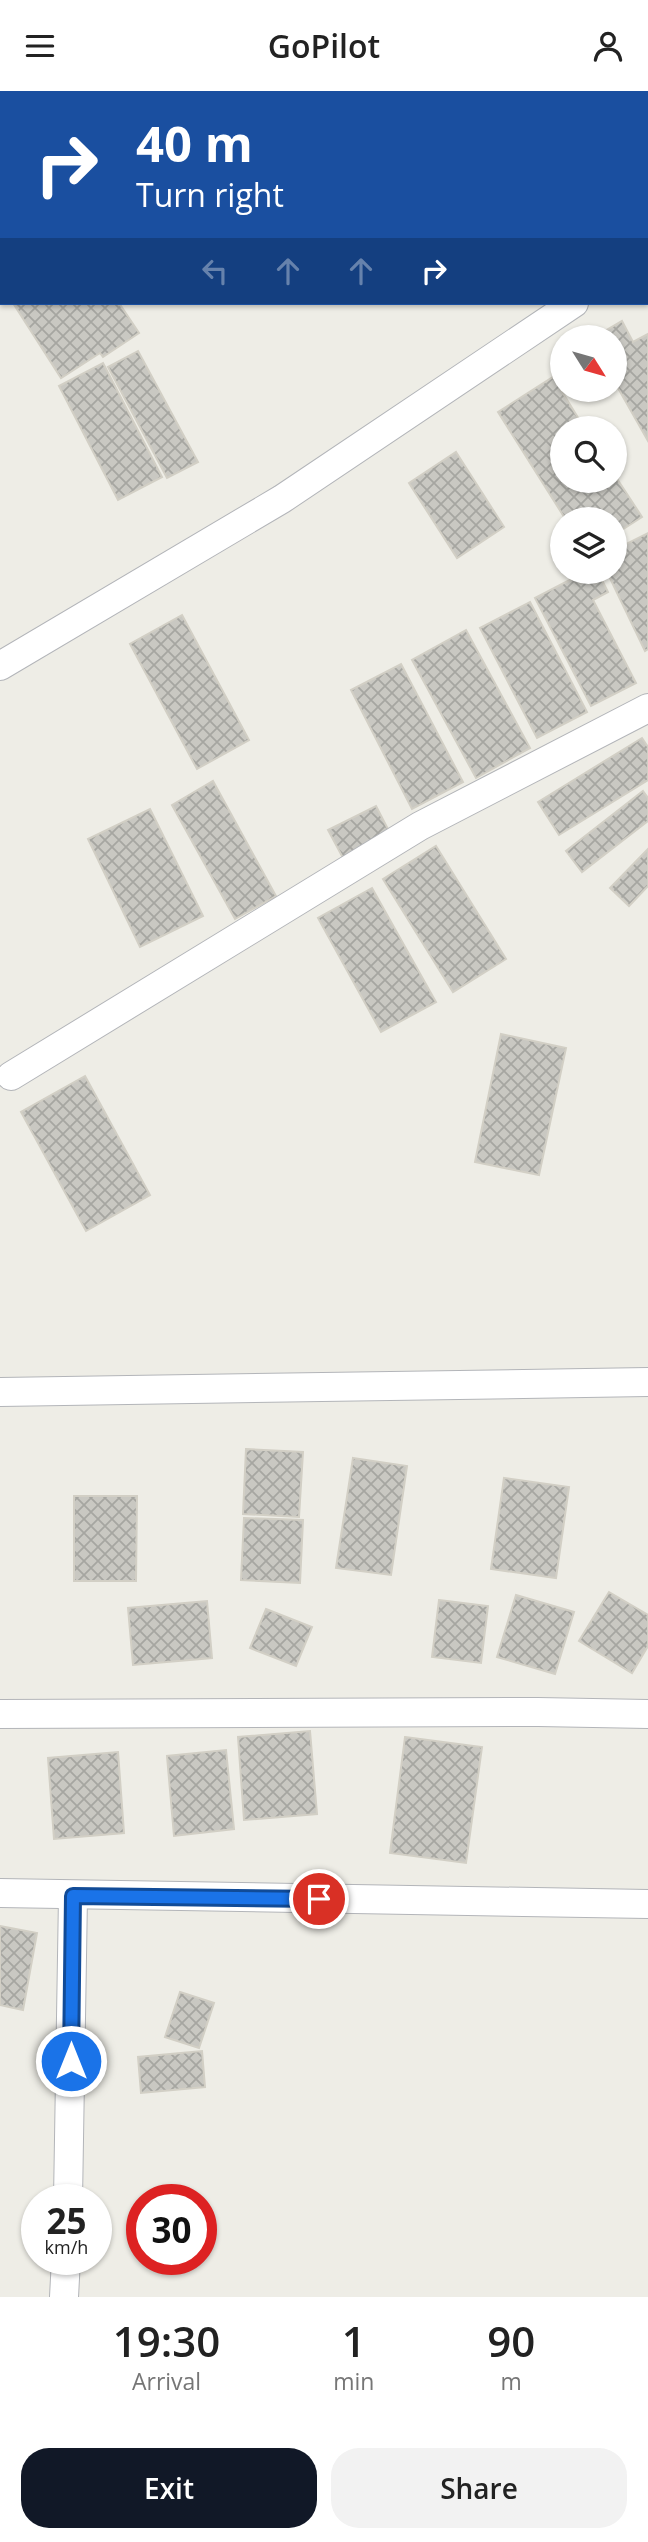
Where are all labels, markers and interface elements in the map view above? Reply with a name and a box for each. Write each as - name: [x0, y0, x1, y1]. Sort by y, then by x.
- text: GoPilot: [268, 24, 380, 67]
- icon: menu: [21, 27, 59, 65]
- icon: person: [589, 27, 627, 65]
- text: 40 m: [136, 110, 253, 176]
- icon: right: [21, 119, 112, 210]
- text: Turn right: [136, 173, 284, 216]
- icon: left: [196, 252, 234, 290]
- icon: ahead: [269, 252, 307, 290]
- icon: ahead: [342, 252, 380, 290]
- icon: right: [415, 252, 453, 290]
- north arrow: [550, 325, 626, 403]
- map controls: [550, 325, 627, 584]
- button: search: [550, 416, 627, 493]
- button: layers: [550, 507, 627, 584]
- pin: [289, 1869, 349, 1929]
- icon: arrive: [300, 1880, 338, 1918]
- position arrow: [34, 2024, 108, 2098]
- speed limit sign: 30: [126, 2184, 217, 2275]
- text: 25: [46, 2197, 87, 2244]
- text: km/h: [45, 2235, 88, 2259]
- text: 19:30: [113, 2312, 220, 2369]
- text: 1: [342, 2312, 366, 2369]
- text: 90: [487, 2312, 535, 2369]
- text: Arrival: [132, 2365, 201, 2397]
- text: min: [333, 2365, 374, 2397]
- text: m: [501, 2365, 522, 2397]
- button: Exit: [21, 2448, 317, 2528]
- button: Share: [331, 2448, 627, 2528]

